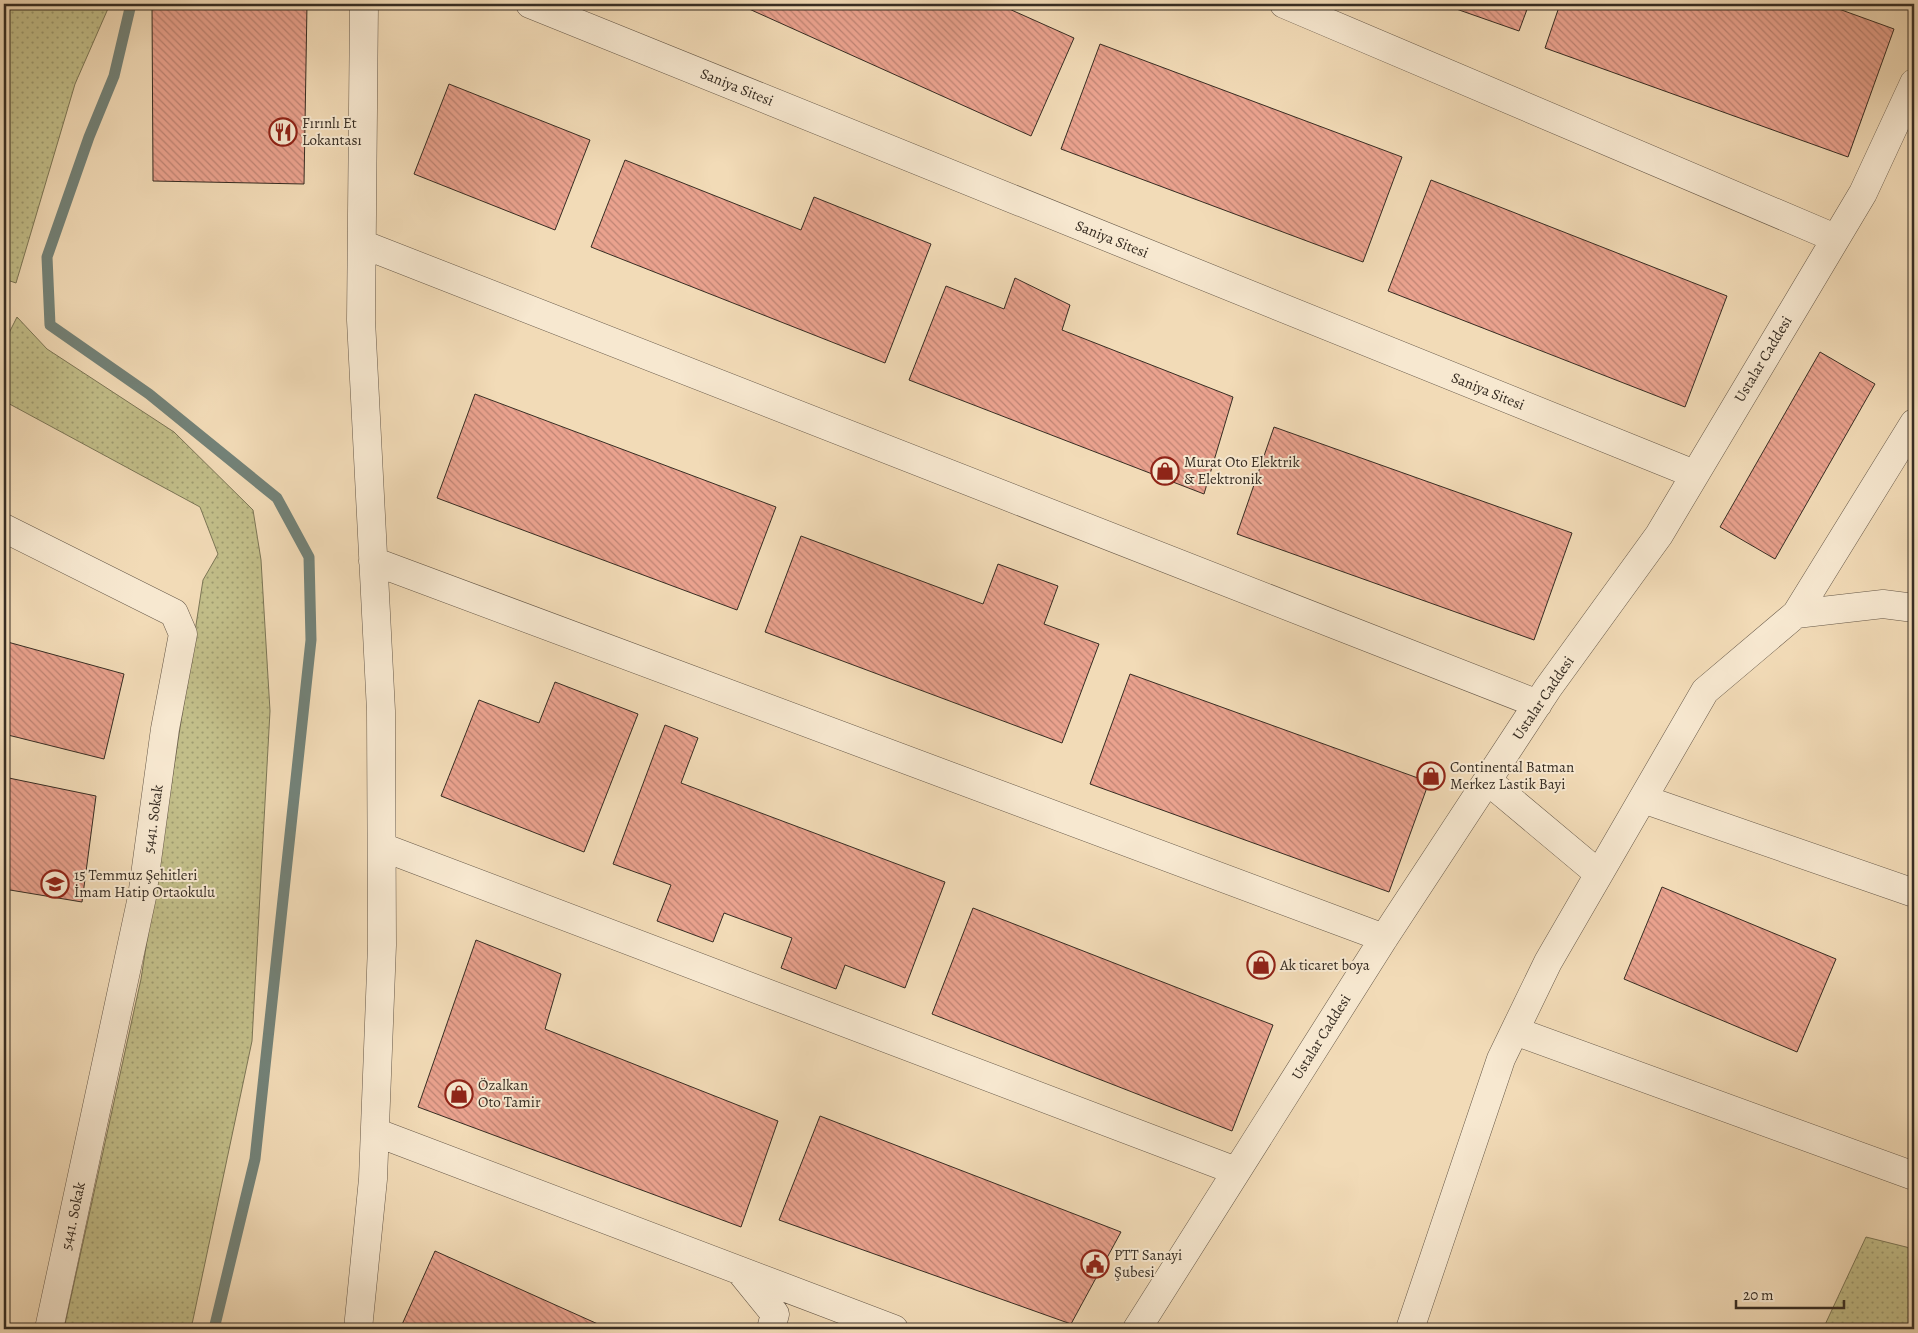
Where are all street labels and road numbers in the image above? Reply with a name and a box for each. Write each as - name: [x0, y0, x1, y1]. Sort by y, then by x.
- street label: Saniya Sitesi: [697, 63, 777, 111]
- street label: Saniya Sitesi: [1072, 215, 1152, 263]
- street label: Ustalar Caddesi: [1729, 312, 1797, 406]
- street label: Saniya Sitesi: [1448, 367, 1528, 415]
- street label: Ustalar Caddesi: [1508, 652, 1578, 744]
- street label: 5441. Sokak: [138, 783, 168, 855]
- street label: Ustalar Caddesi: [1287, 991, 1355, 1083]
- street label: 5441. Sokak: [56, 1180, 90, 1252]

